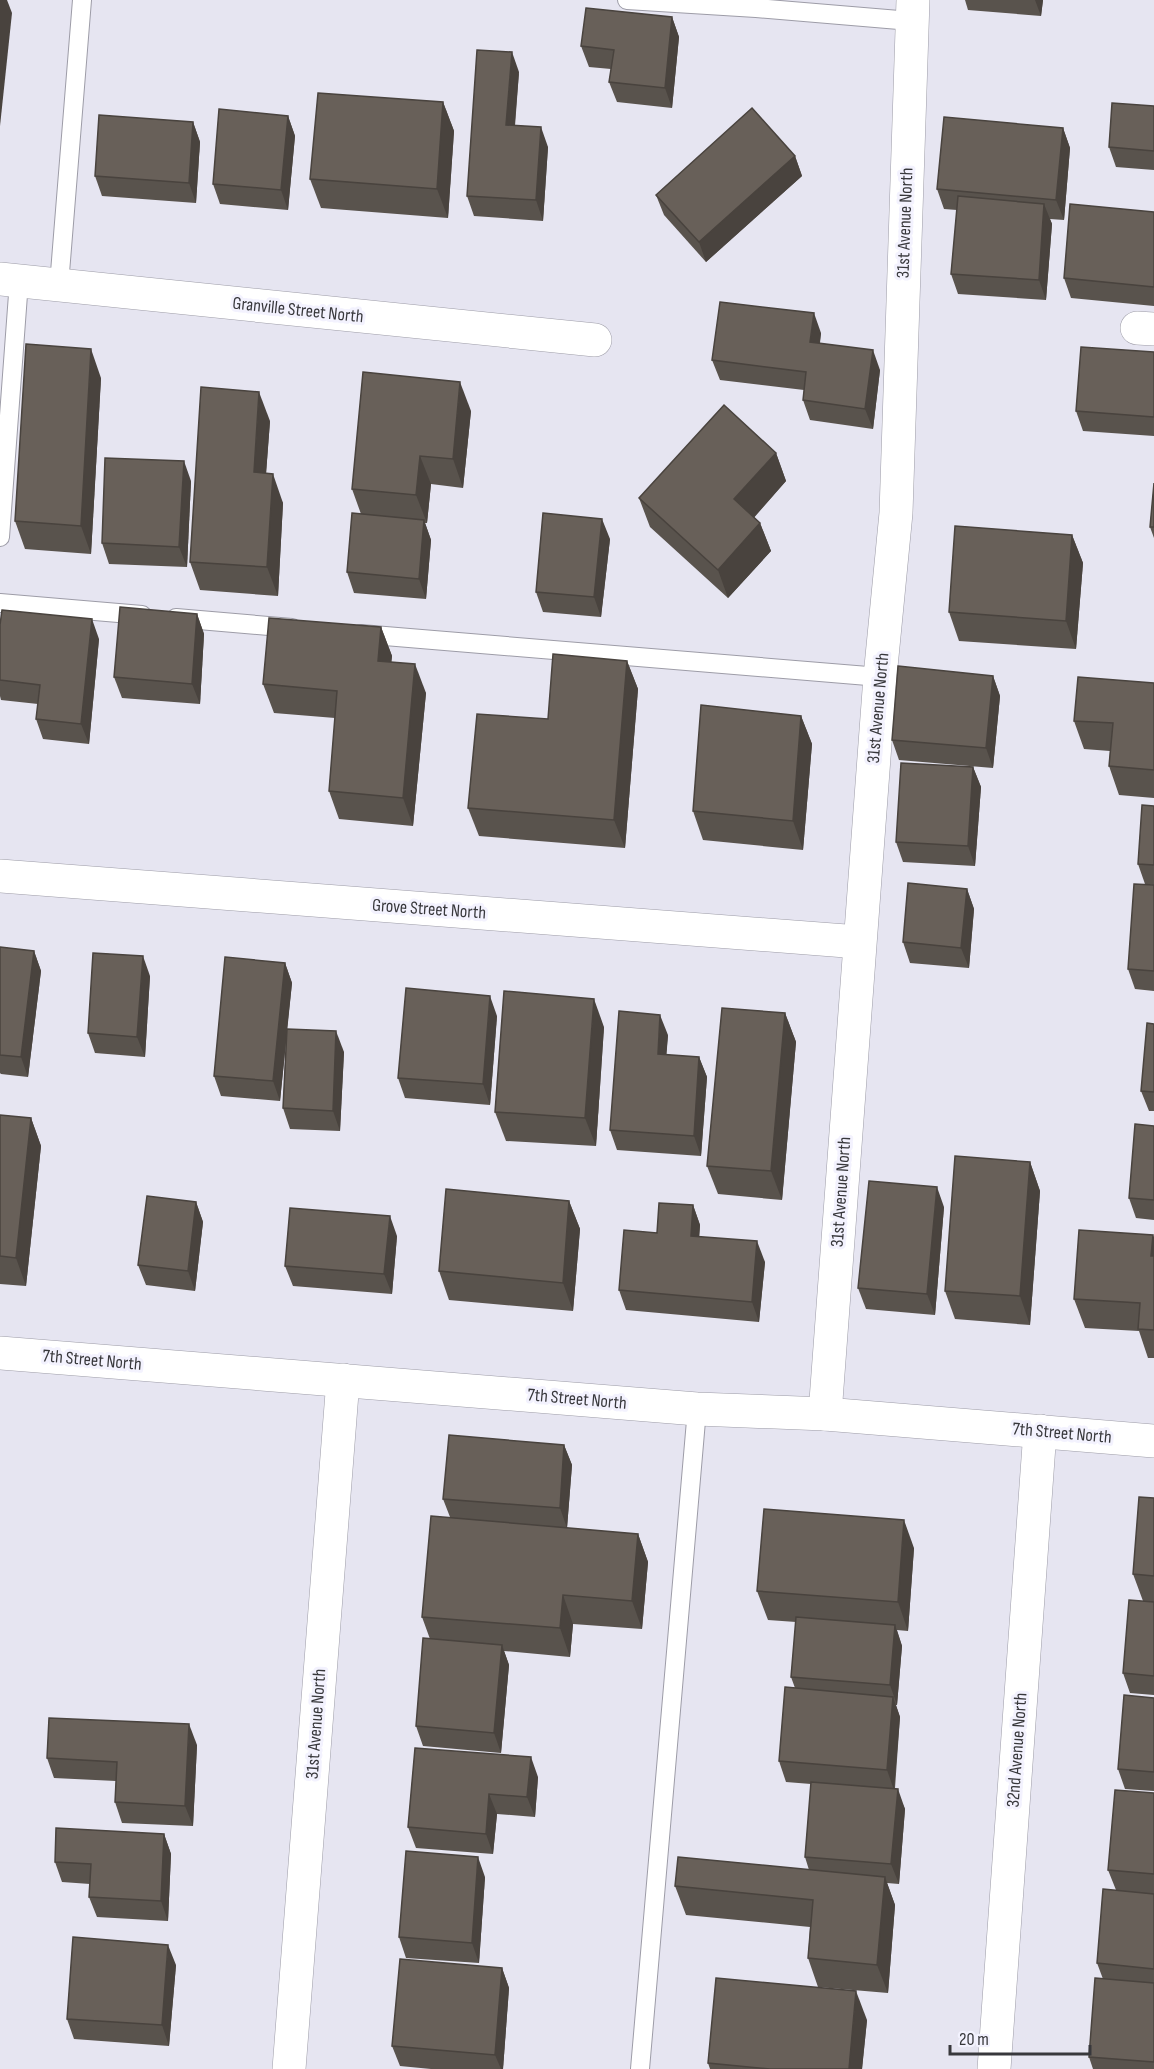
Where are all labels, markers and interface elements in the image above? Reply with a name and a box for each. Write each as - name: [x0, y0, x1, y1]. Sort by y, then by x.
- street label: 31st Avenue North: [893, 167, 917, 279]
- street label: Granville Street North: [231, 293, 365, 327]
- street label: 31st Avenue North: [863, 652, 893, 764]
- street label: Grove Street North: [371, 895, 487, 923]
- street label: 31st Avenue North: [827, 1136, 855, 1248]
- street label: 7th Street North: [42, 1345, 142, 1375]
- street label: 7th Street North: [527, 1384, 627, 1414]
- street label: 7th Street North: [1012, 1418, 1112, 1448]
- street label: 31st Avenue North: [302, 1668, 330, 1780]
- street label: 32nd Avenue North: [1003, 1692, 1031, 1808]
- scale bar: [950, 2018, 1090, 2056]
- text: 20 m: [959, 2029, 989, 2050]

